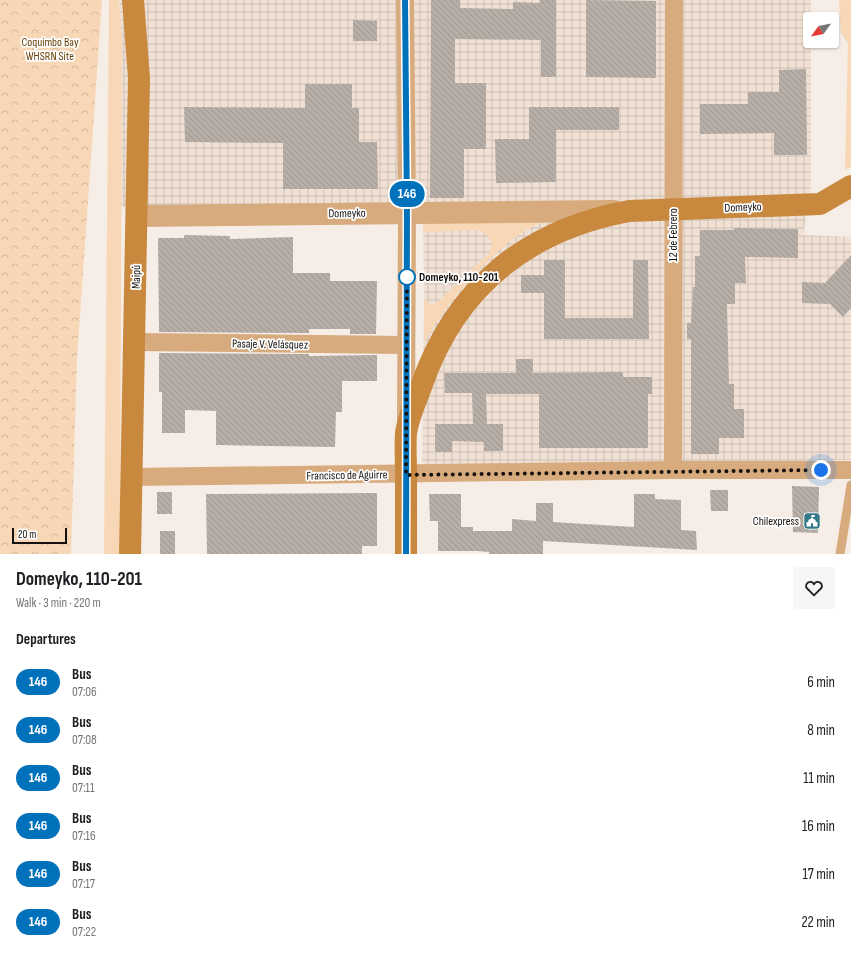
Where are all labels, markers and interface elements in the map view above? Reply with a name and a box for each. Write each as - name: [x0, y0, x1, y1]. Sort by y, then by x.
- north arrow: [803, 12, 839, 48]
- map controls: [803, 12, 839, 48]
- park label: Coquimbo Bay WHSRN Site: [21, 35, 79, 64]
- line badge: 146: [384, 181, 430, 207]
- text: 146: [398, 185, 416, 202]
- street label: Domeyko: [724, 199, 762, 216]
- street label: Domeyko: [328, 206, 366, 221]
- street label: 12 de Febrero: [666, 208, 681, 262]
- street label: Maipú: [129, 265, 144, 289]
- marker: Domeyko, 110-201: [398, 268, 416, 286]
- place label: Domeyko, 110-201: [419, 270, 499, 285]
- street label: Pasaje V. Velásquez: [232, 336, 309, 353]
- your location: [811, 460, 831, 480]
- street label: Francisco de Aguirre: [306, 467, 388, 484]
- public building icon: Chilexpress: [802, 511, 822, 531]
- place label: Chilexpress: [753, 514, 799, 529]
- scale bar: [12, 526, 67, 545]
- text: 20 m: [18, 528, 36, 541]
- button: heart: [793, 567, 835, 609]
- text: Domeyko, 110-201: [16, 568, 142, 591]
- text: Walk · 3 min · 220 m: [16, 595, 101, 611]
- text: Departures: [16, 630, 76, 649]
- text: Bus: [72, 665, 91, 684]
- text: 146: [29, 673, 47, 690]
- text: 6 min: [807, 673, 835, 692]
- text: 07:06: [72, 684, 97, 700]
- text: Bus: [72, 713, 91, 732]
- text: 146: [29, 721, 47, 738]
- text: 8 min: [807, 721, 835, 740]
- text: 07:08: [72, 732, 97, 748]
- text: Bus: [72, 761, 91, 780]
- text: 146: [29, 769, 47, 786]
- text: 11 min: [803, 769, 835, 788]
- text: 07:11: [72, 780, 94, 796]
- text: Bus: [72, 809, 91, 828]
- text: 146: [29, 817, 47, 834]
- text: 16 min: [802, 817, 835, 836]
- text: 07:16: [72, 828, 96, 844]
- text: Bus: [72, 857, 91, 876]
- text: 146: [29, 865, 47, 882]
- text: 17 min: [803, 865, 835, 884]
- text: 07:17: [72, 876, 95, 892]
- text: Bus: [72, 905, 91, 924]
- text: 146: [29, 913, 47, 930]
- text: 22 min: [801, 913, 835, 932]
- text: 07:22: [72, 924, 96, 940]

